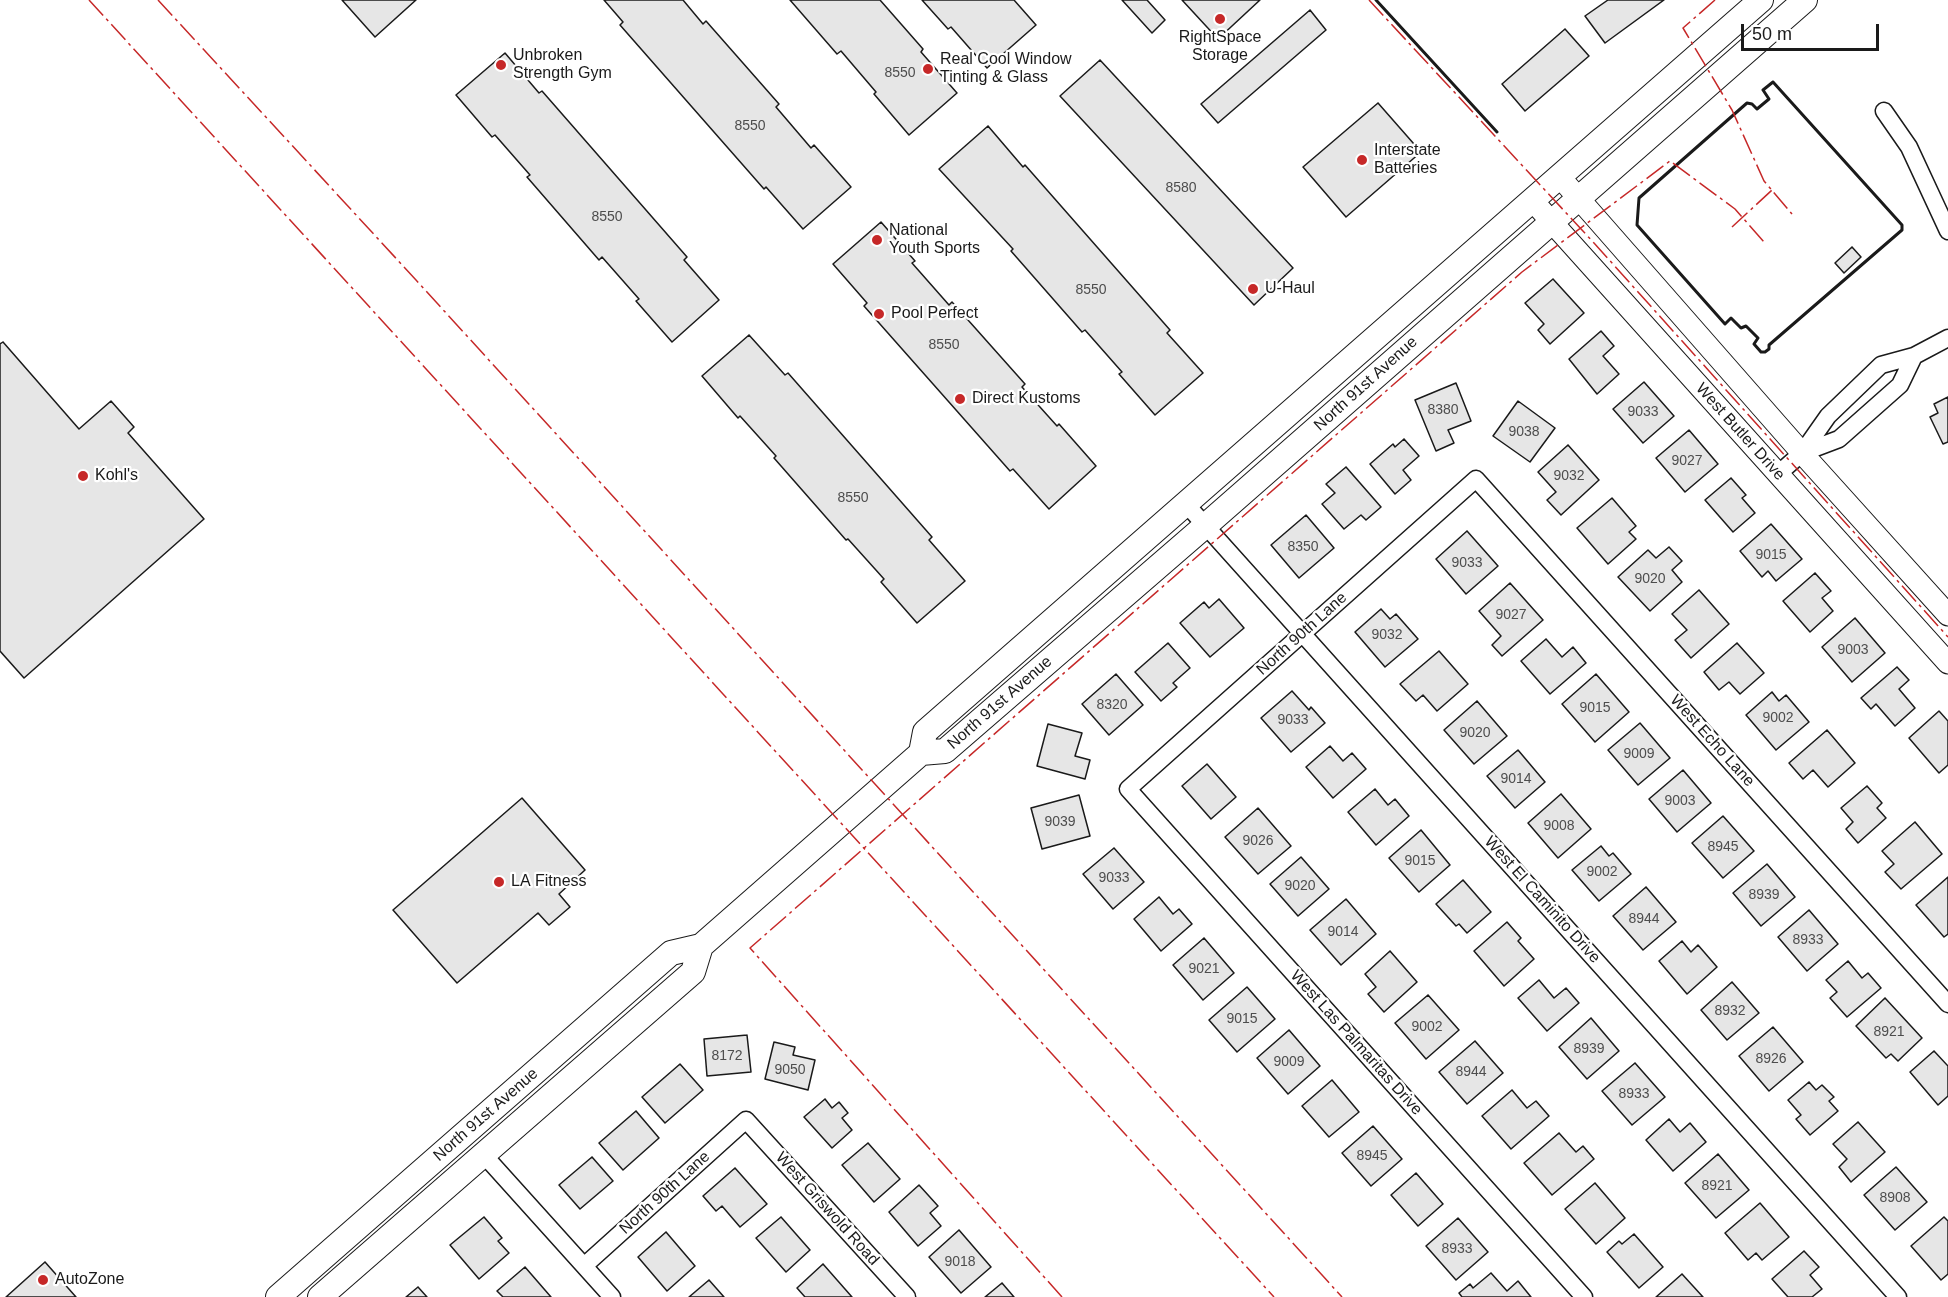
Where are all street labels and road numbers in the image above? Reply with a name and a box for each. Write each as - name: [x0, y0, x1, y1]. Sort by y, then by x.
- street label: North 91st Avenue: [1310, 333, 1422, 435]
- street label: West Butler Drive: [1691, 379, 1789, 485]
- street label: North 90th Lane: [1253, 588, 1351, 680]
- street label: North 91st Avenue: [944, 652, 1056, 754]
- street label: West Echo Lane: [1666, 691, 1758, 791]
- street label: West El Caminito Drive: [1480, 833, 1604, 967]
- street label: West Las Palmaritas Drive: [1286, 967, 1426, 1119]
- street label: North 91st Avenue: [430, 1064, 542, 1166]
- street label: North 90th Lane: [616, 1147, 714, 1239]
- street label: West Griswold Road: [771, 1149, 883, 1269]

